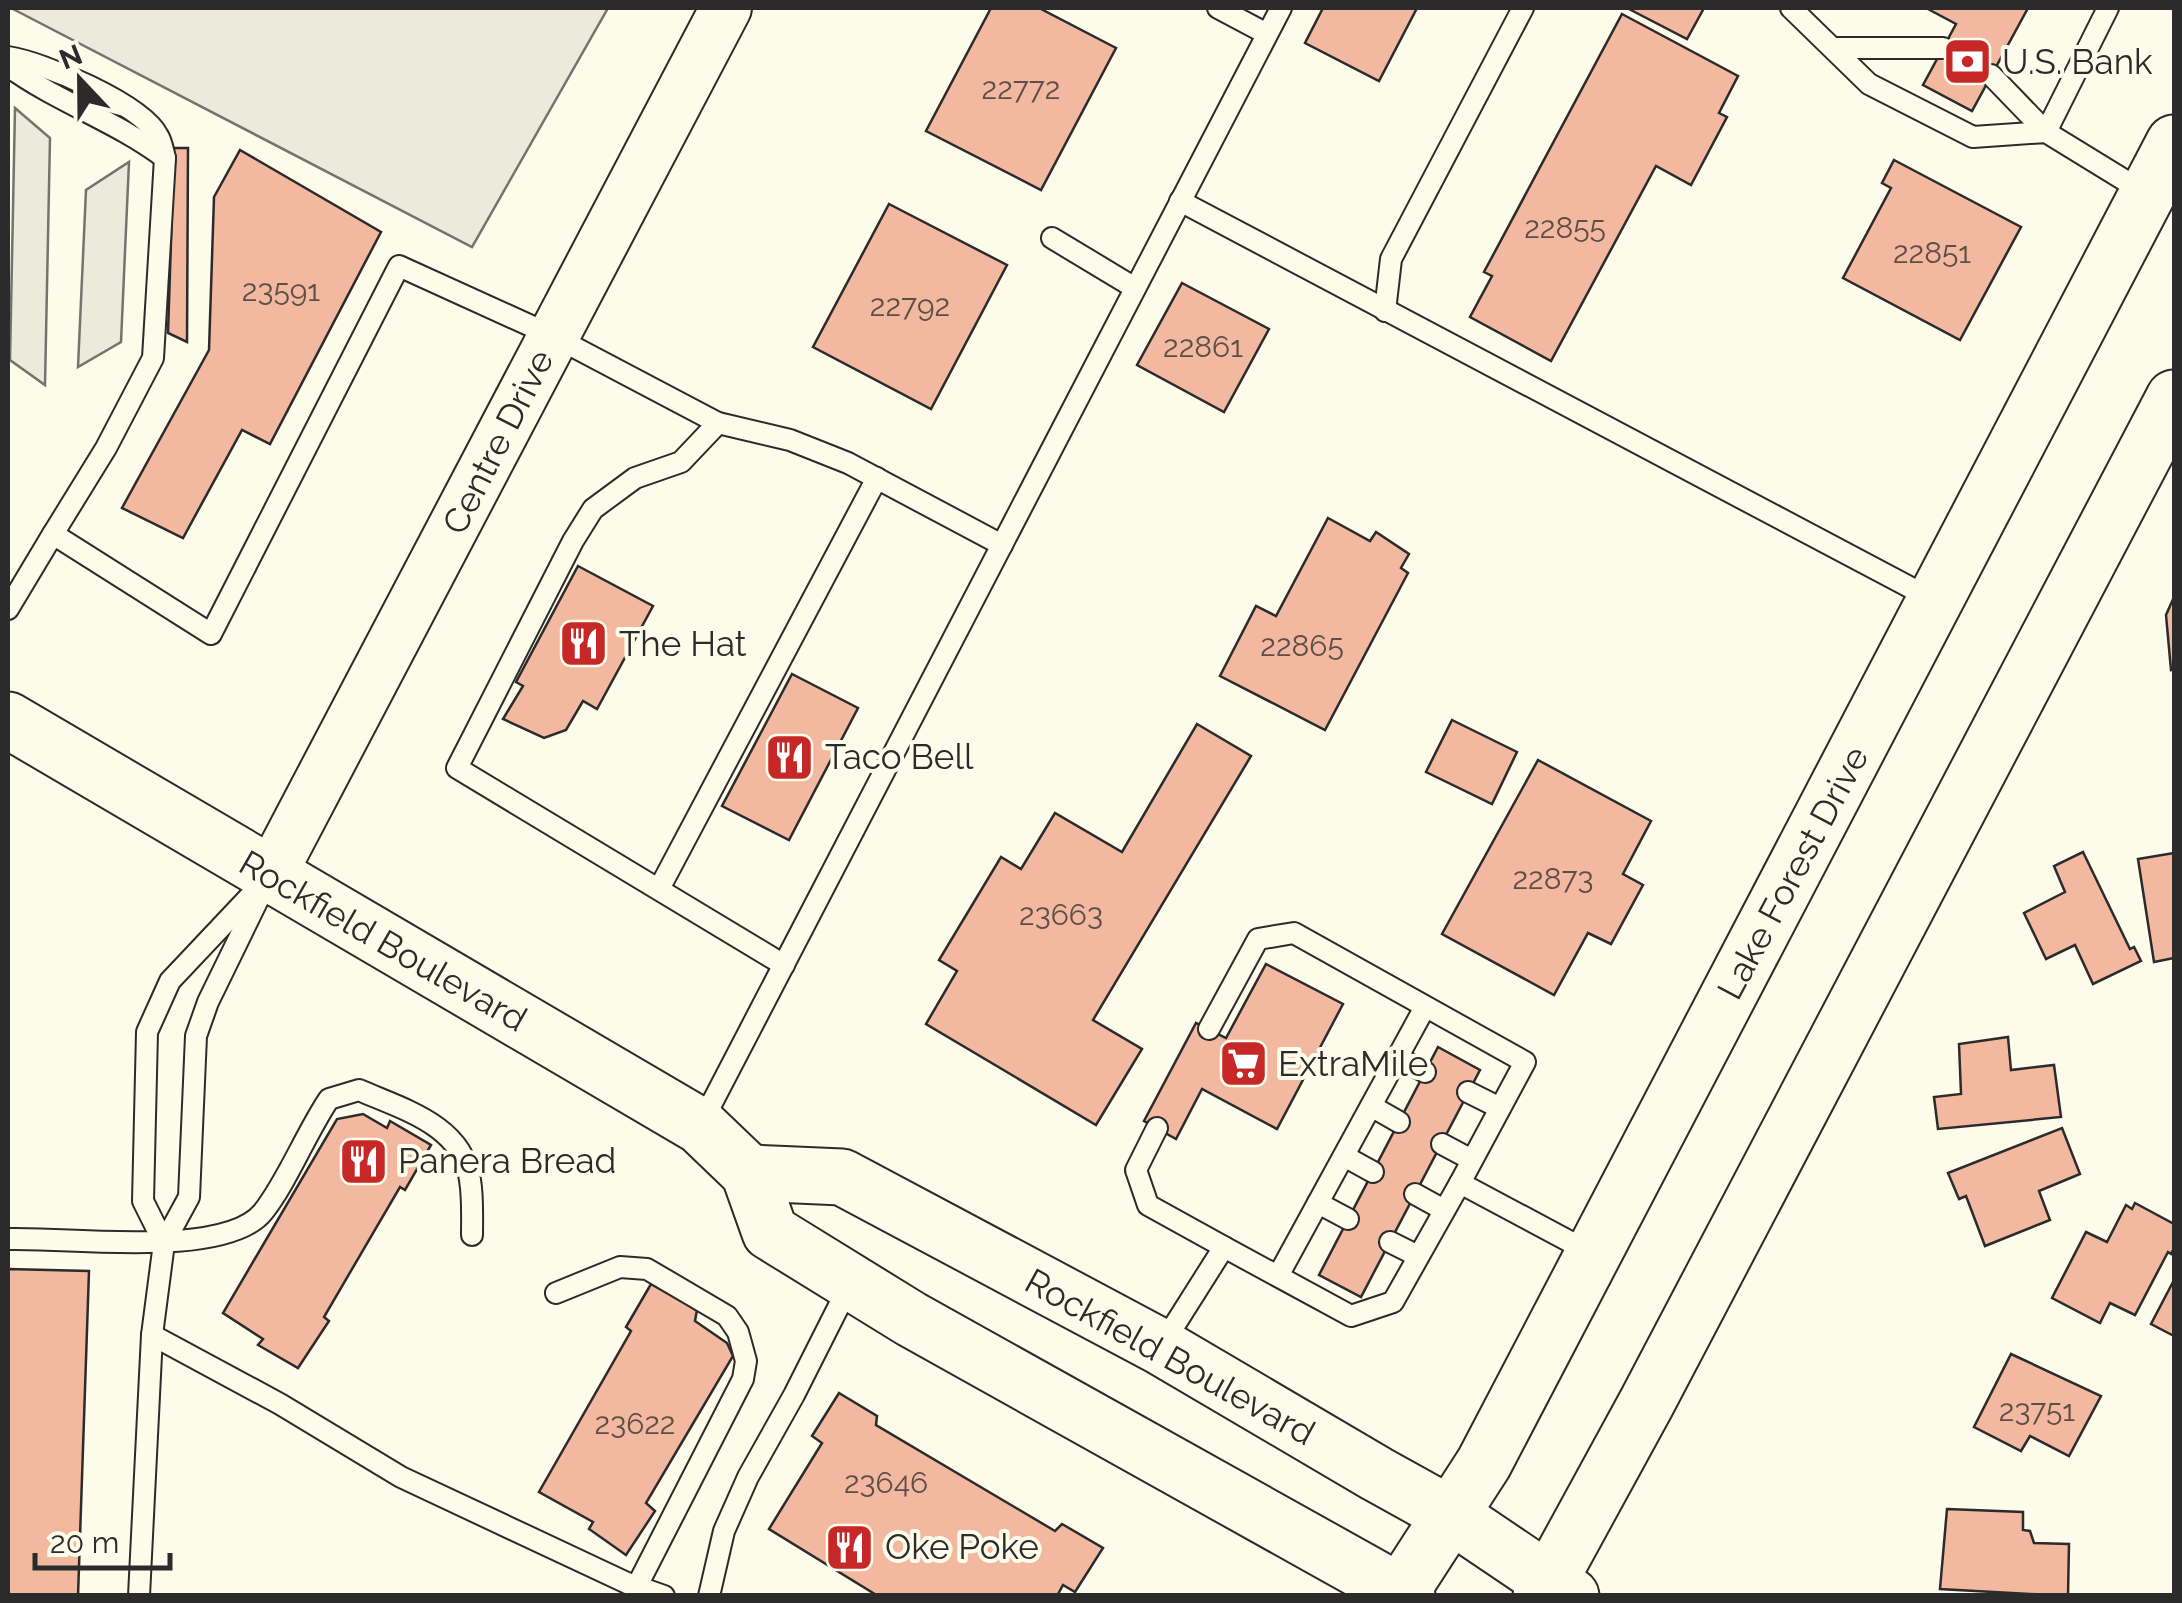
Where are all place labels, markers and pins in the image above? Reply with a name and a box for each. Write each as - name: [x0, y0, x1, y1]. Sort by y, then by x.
- bank icon: U.S. Bank: [1941, 36, 1993, 88]
- place label: U.S. Bank: [2002, 41, 2153, 82]
- restaurant icon: The Hat: [558, 618, 610, 670]
- place label: The Hat: [619, 623, 747, 664]
- restaurant icon: Taco Bell: [764, 731, 816, 783]
- place label: Taco Bell: [825, 736, 974, 777]
- supermarket icon: ExtraMile: [1217, 1038, 1269, 1090]
- place label: ExtraMile: [1278, 1043, 1428, 1084]
- restaurant icon: Panera Bread: [337, 1135, 389, 1187]
- place label: Panera Bread: [398, 1140, 616, 1181]
- restaurant icon: Oke Poke: [824, 1521, 876, 1573]
- place label: Oke Poke: [885, 1526, 1039, 1567]

